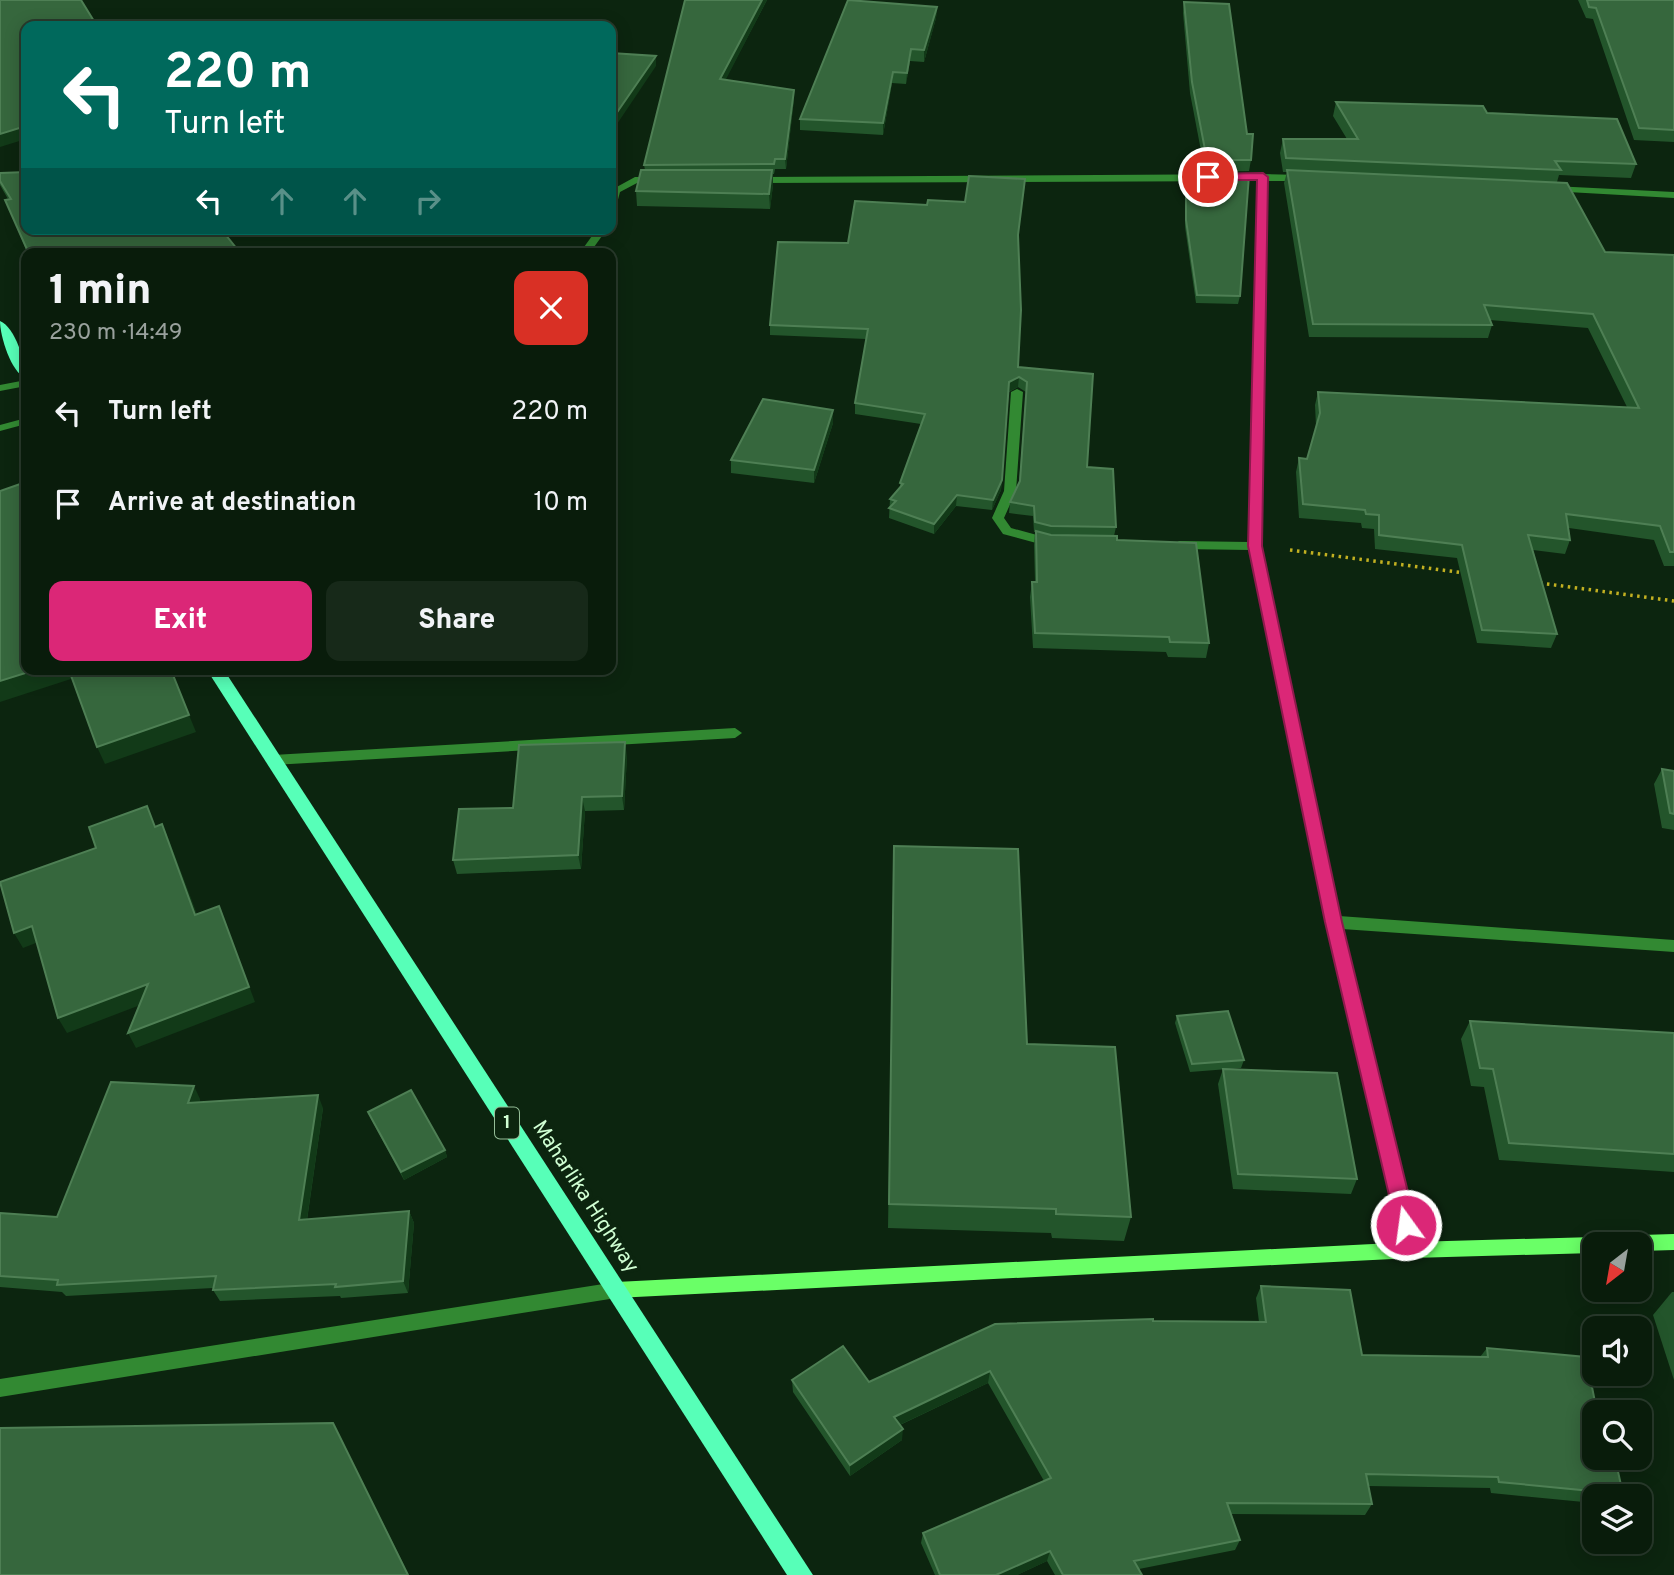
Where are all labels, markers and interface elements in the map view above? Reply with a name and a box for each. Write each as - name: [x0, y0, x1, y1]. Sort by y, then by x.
- text: 220 m: [164, 44, 311, 106]
- icon: left: [49, 49, 140, 140]
- text: Turn left: [164, 105, 285, 145]
- pin: [1178, 147, 1238, 207]
- icon: arrive: [1189, 158, 1227, 196]
- icon: left: [190, 182, 228, 220]
- icon: ahead: [263, 182, 301, 220]
- icon: ahead: [336, 182, 374, 220]
- icon: right: [409, 182, 447, 220]
- text: 1 min: [49, 266, 152, 319]
- button: close: [514, 271, 588, 345]
- text: 230 m · 14:49: [49, 319, 182, 348]
- icon: left: [49, 394, 87, 432]
- text: Turn left: [108, 396, 212, 429]
- text: 220 m: [511, 396, 588, 429]
- icon: arrive: [49, 485, 87, 523]
- text: Arrive at destination: [108, 487, 356, 520]
- text: 10 m: [533, 487, 588, 520]
- button: Exit: [49, 581, 312, 661]
- button: Share: [326, 581, 588, 661]
- road number: 1: [495, 1107, 519, 1138]
- street label: Maharlika Highway: [526, 1116, 644, 1278]
- position arrow: [1369, 1188, 1443, 1262]
- north arrow: [1582, 1232, 1652, 1302]
- map controls: [1582, 1232, 1652, 1554]
- button: sound: [1582, 1316, 1652, 1386]
- button: search: [1582, 1400, 1652, 1470]
- button: layers: [1582, 1484, 1652, 1554]

